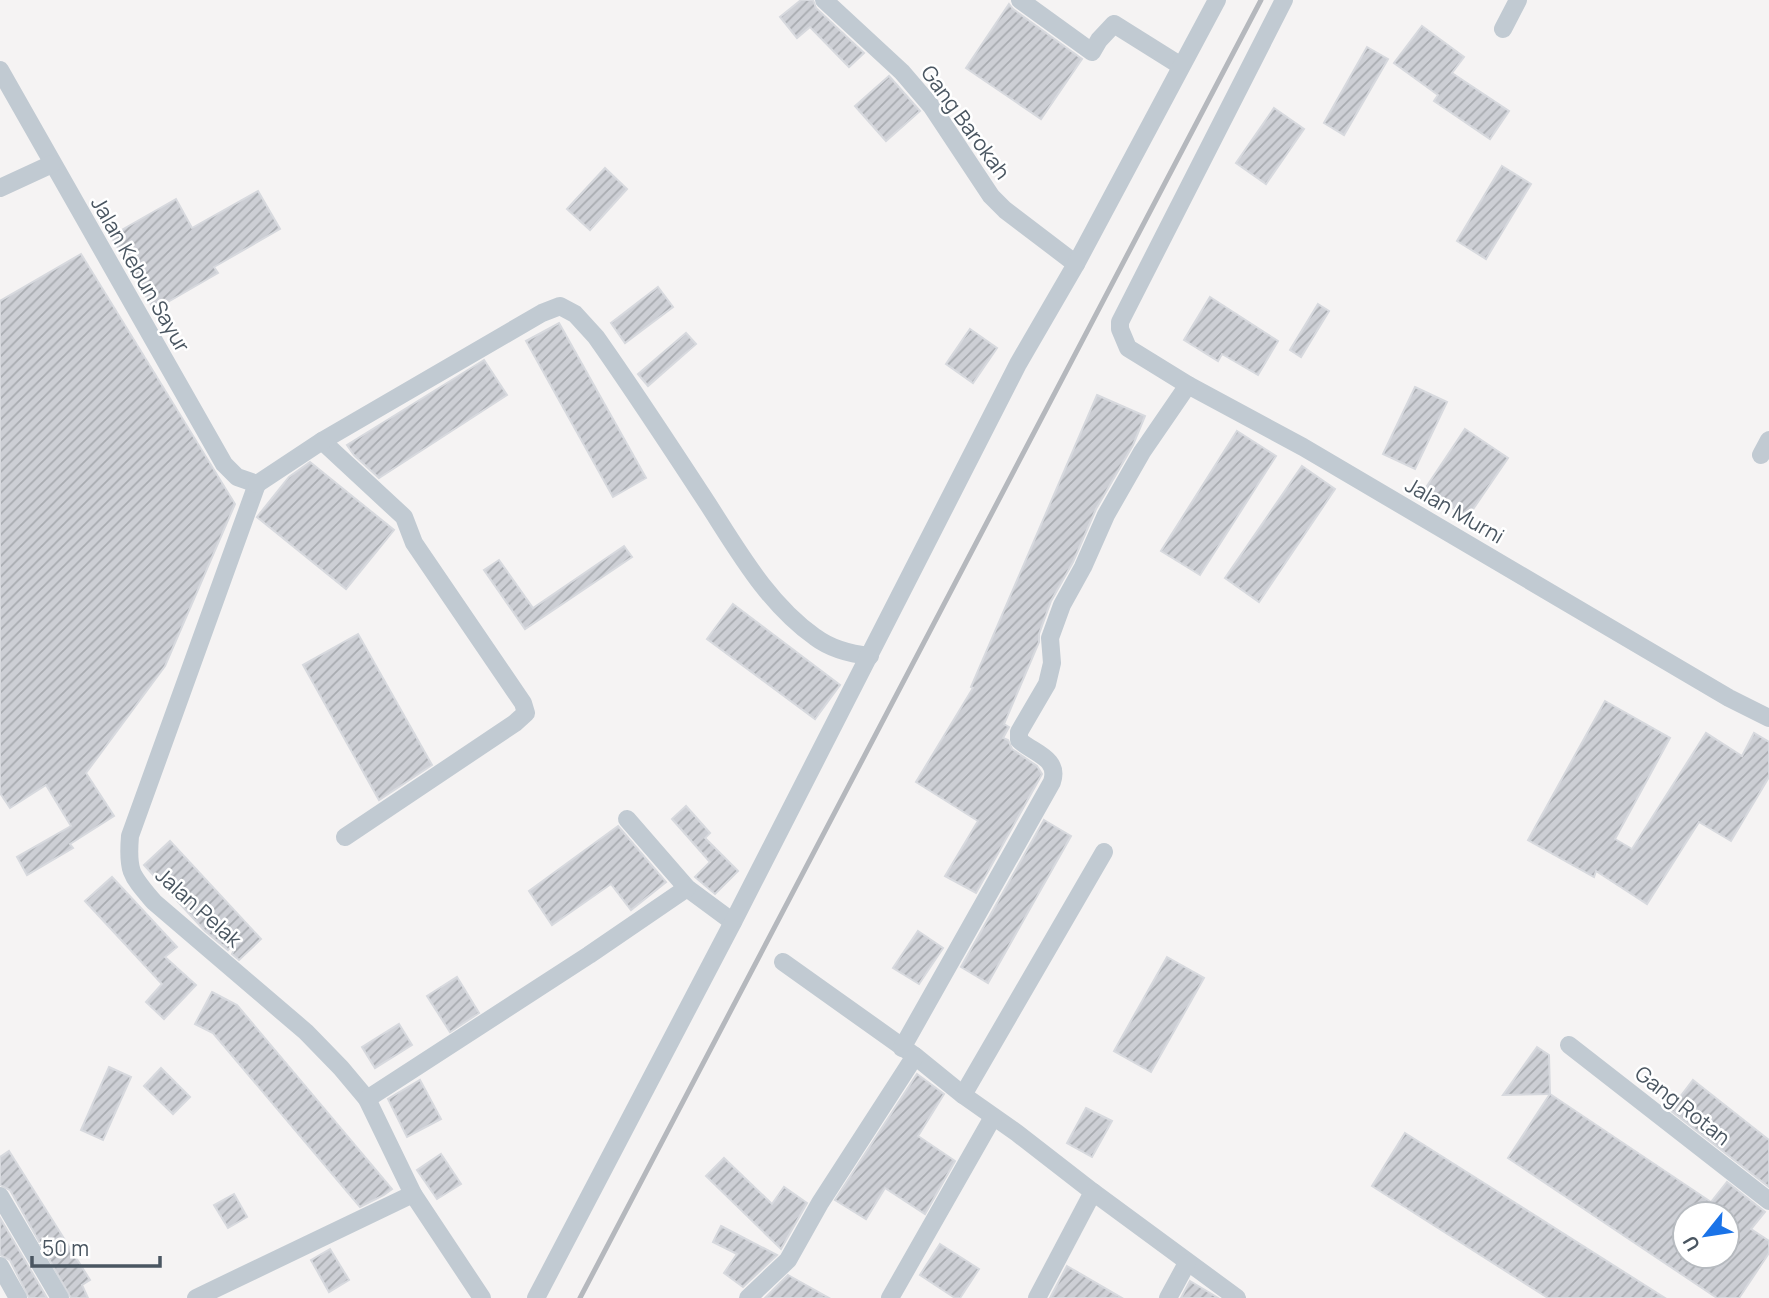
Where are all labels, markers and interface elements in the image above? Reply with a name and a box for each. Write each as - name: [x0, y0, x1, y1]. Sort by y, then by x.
- street label: Gang Barokah: [915, 59, 1017, 185]
- street label: Jalan Kebun Sayur: [85, 191, 197, 357]
- street label: Jalan Murni: [1400, 470, 1510, 550]
- street label: Jalan Pelak: [150, 861, 248, 953]
- street label: Gang Rotan: [1630, 1059, 1736, 1151]
- north arrow: [1671, 1200, 1741, 1270]
- scale bar: [32, 1224, 159, 1268]
- text: U: [1677, 1231, 1706, 1256]
- text: 50 m: [42, 1234, 89, 1262]

